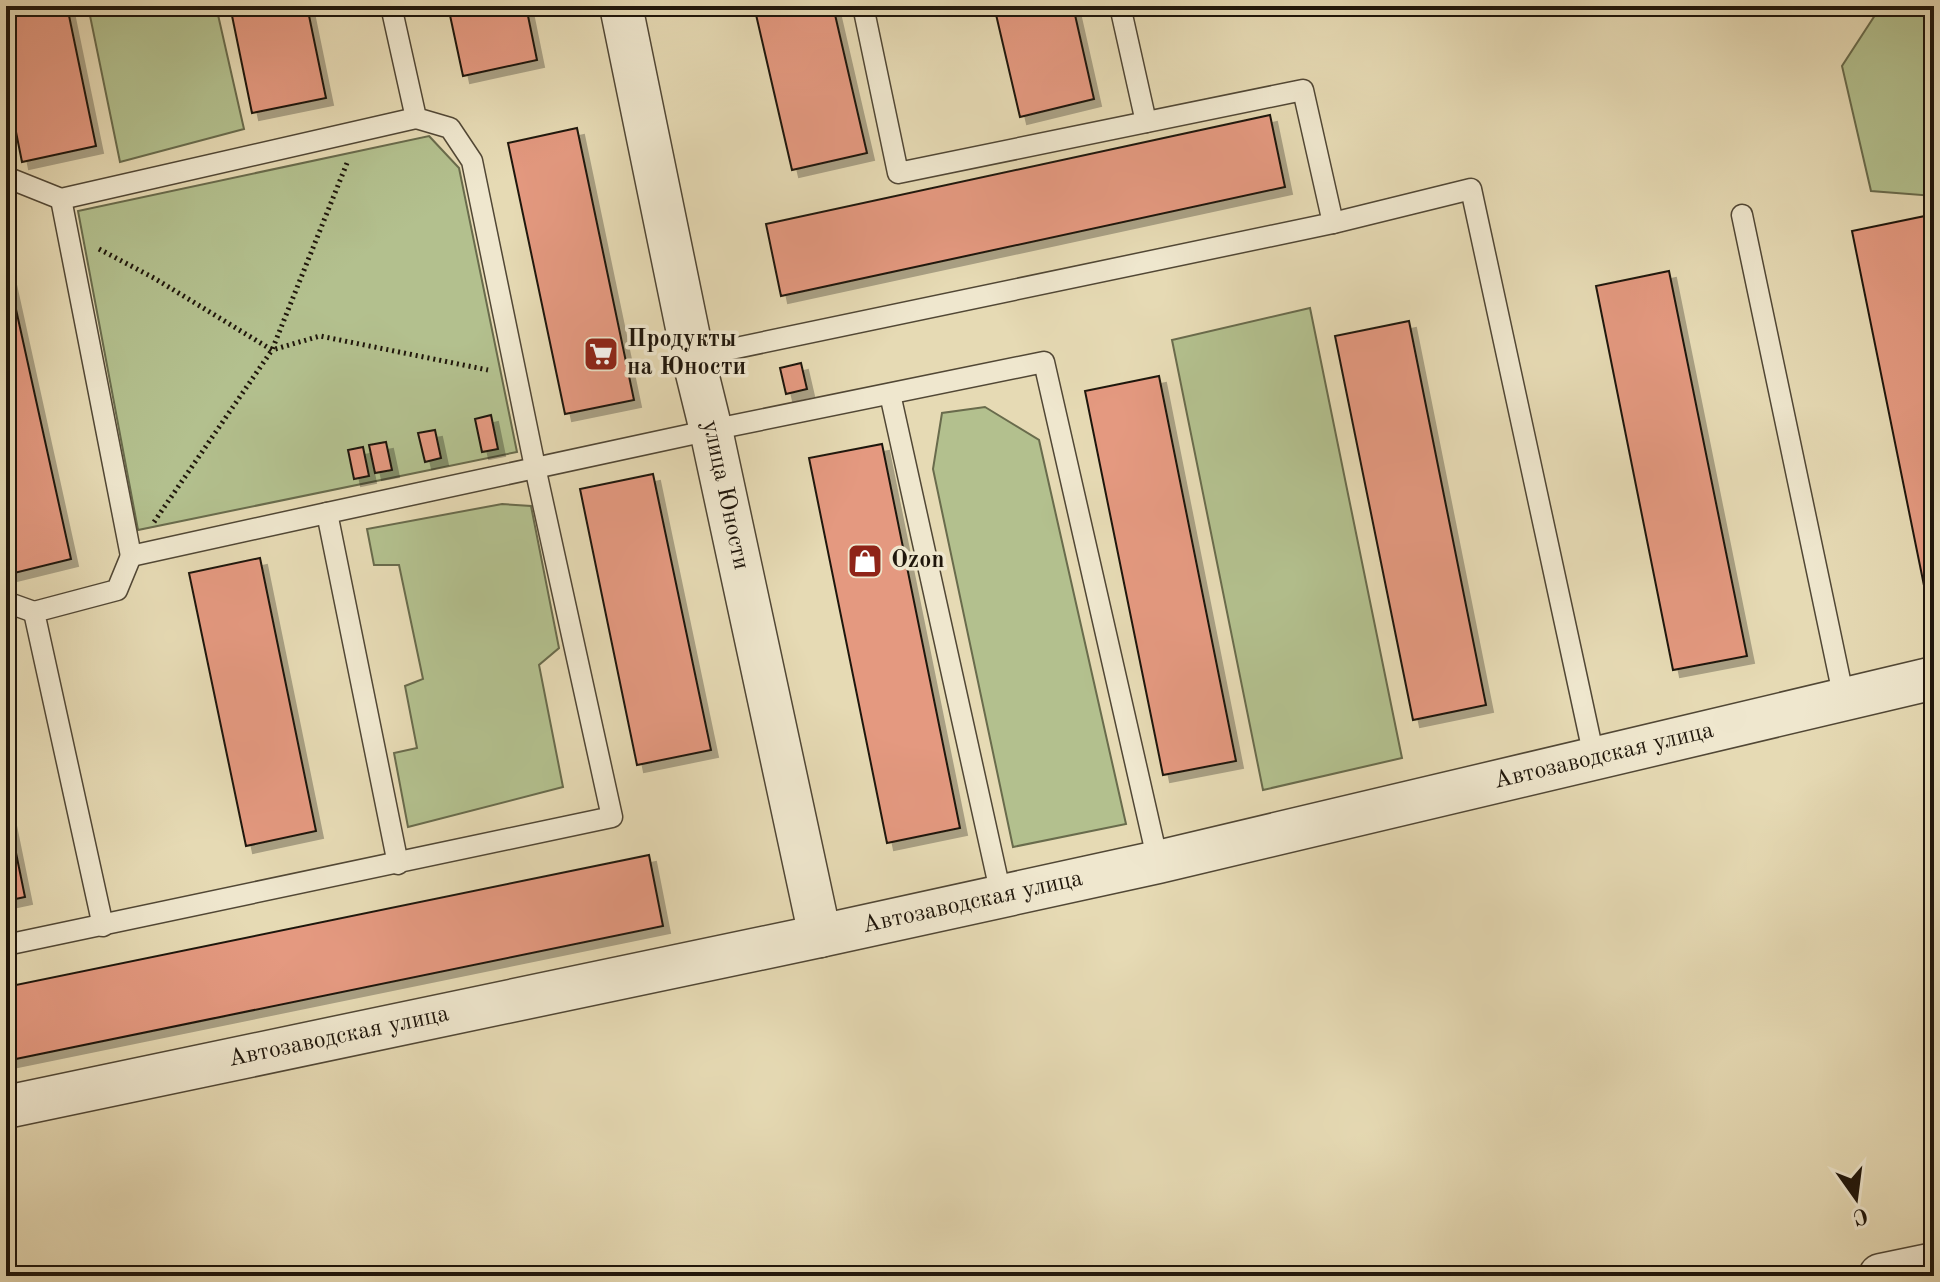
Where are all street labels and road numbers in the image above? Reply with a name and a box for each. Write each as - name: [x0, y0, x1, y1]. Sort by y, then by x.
- street label: улица Юности: [697, 418, 753, 572]
- street label: Автозаводская улица: [1492, 719, 1716, 794]
- street label: Автозаводская улица: [860, 867, 1085, 938]
- street label: Автозаводская улица: [226, 1002, 451, 1072]

